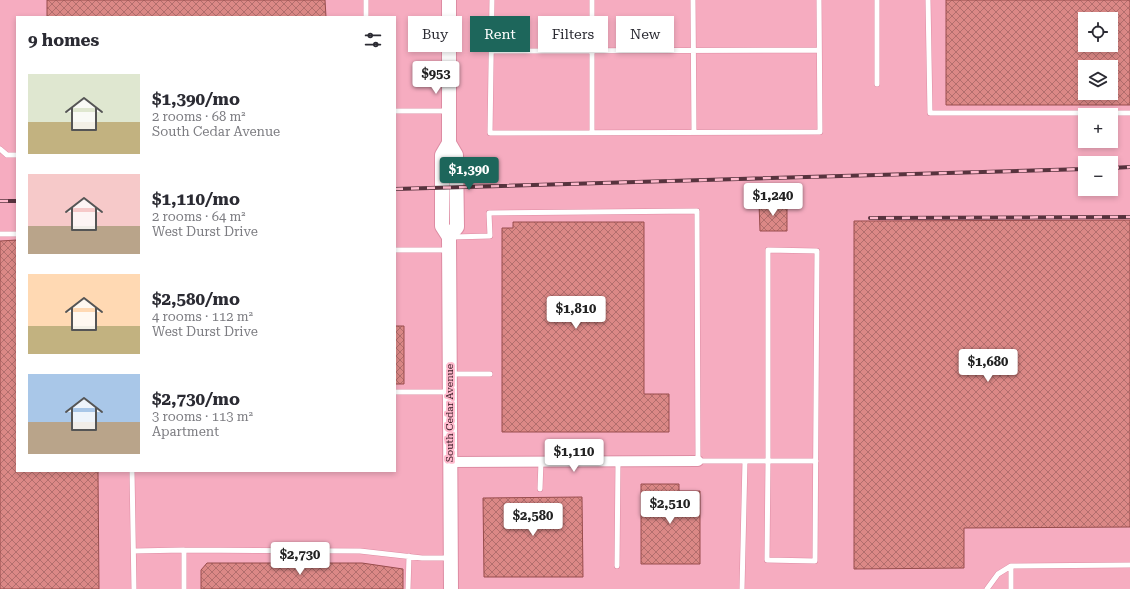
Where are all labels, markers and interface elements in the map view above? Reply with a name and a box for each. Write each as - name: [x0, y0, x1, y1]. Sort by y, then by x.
- map controls: [1078, 12, 1118, 196]
- button: locate: [1078, 12, 1118, 52]
- chip: Buy: [408, 16, 462, 52]
- chip: Rent: [470, 16, 530, 52]
- chip: Filters: [538, 16, 608, 52]
- chip: New: [616, 16, 674, 52]
- icon: filters: [362, 29, 384, 51]
- text: 9 homes: [28, 30, 99, 50]
- button: layers: [1078, 60, 1118, 100]
- pin: $953: [412, 61, 460, 95]
- text: $953: [421, 66, 451, 81]
- text: $1,390/mo: [152, 89, 240, 109]
- icon: home: [60, 90, 108, 138]
- button: +: [1078, 108, 1118, 148]
- text: 2 rooms · 68 m²: [152, 109, 246, 124]
- text: South Cedar Avenue: [152, 124, 280, 139]
- button: −: [1078, 156, 1118, 196]
- pin: $1,390: [436, 157, 502, 191]
- text: $1,390: [449, 162, 489, 177]
- pin: $1,240: [740, 183, 806, 217]
- text: $1,240: [753, 188, 793, 203]
- text: $1,110/mo: [152, 189, 240, 209]
- icon: home: [60, 190, 108, 238]
- text: 2 rooms · 64 m²: [152, 209, 246, 224]
- text: West Durst Drive: [152, 224, 258, 239]
- text: $2,580/mo: [152, 289, 240, 309]
- icon: home: [60, 290, 108, 338]
- pin: $1,810: [543, 296, 609, 330]
- text: $1,810: [556, 301, 596, 316]
- text: 4 rooms · 112 m²: [152, 309, 253, 324]
- text: West Durst Drive: [152, 324, 258, 339]
- pin: $1,680: [955, 349, 1021, 383]
- text: $1,680: [968, 354, 1008, 369]
- street label: South Cedar Avenue: [444, 363, 455, 462]
- text: $2,730/mo: [152, 389, 240, 409]
- icon: home: [60, 390, 108, 438]
- text: 3 rooms · 113 m²: [152, 409, 253, 424]
- text: Apartment: [152, 424, 219, 439]
- pin: $1,110: [541, 439, 607, 473]
- text: $1,110: [554, 444, 594, 459]
- pin: $2,510: [637, 491, 703, 525]
- text: $2,510: [650, 496, 690, 511]
- pin: $2,580: [500, 503, 566, 537]
- text: $2,580: [513, 508, 553, 523]
- pin: $2,730: [267, 542, 333, 576]
- text: $2,730: [280, 547, 320, 562]

